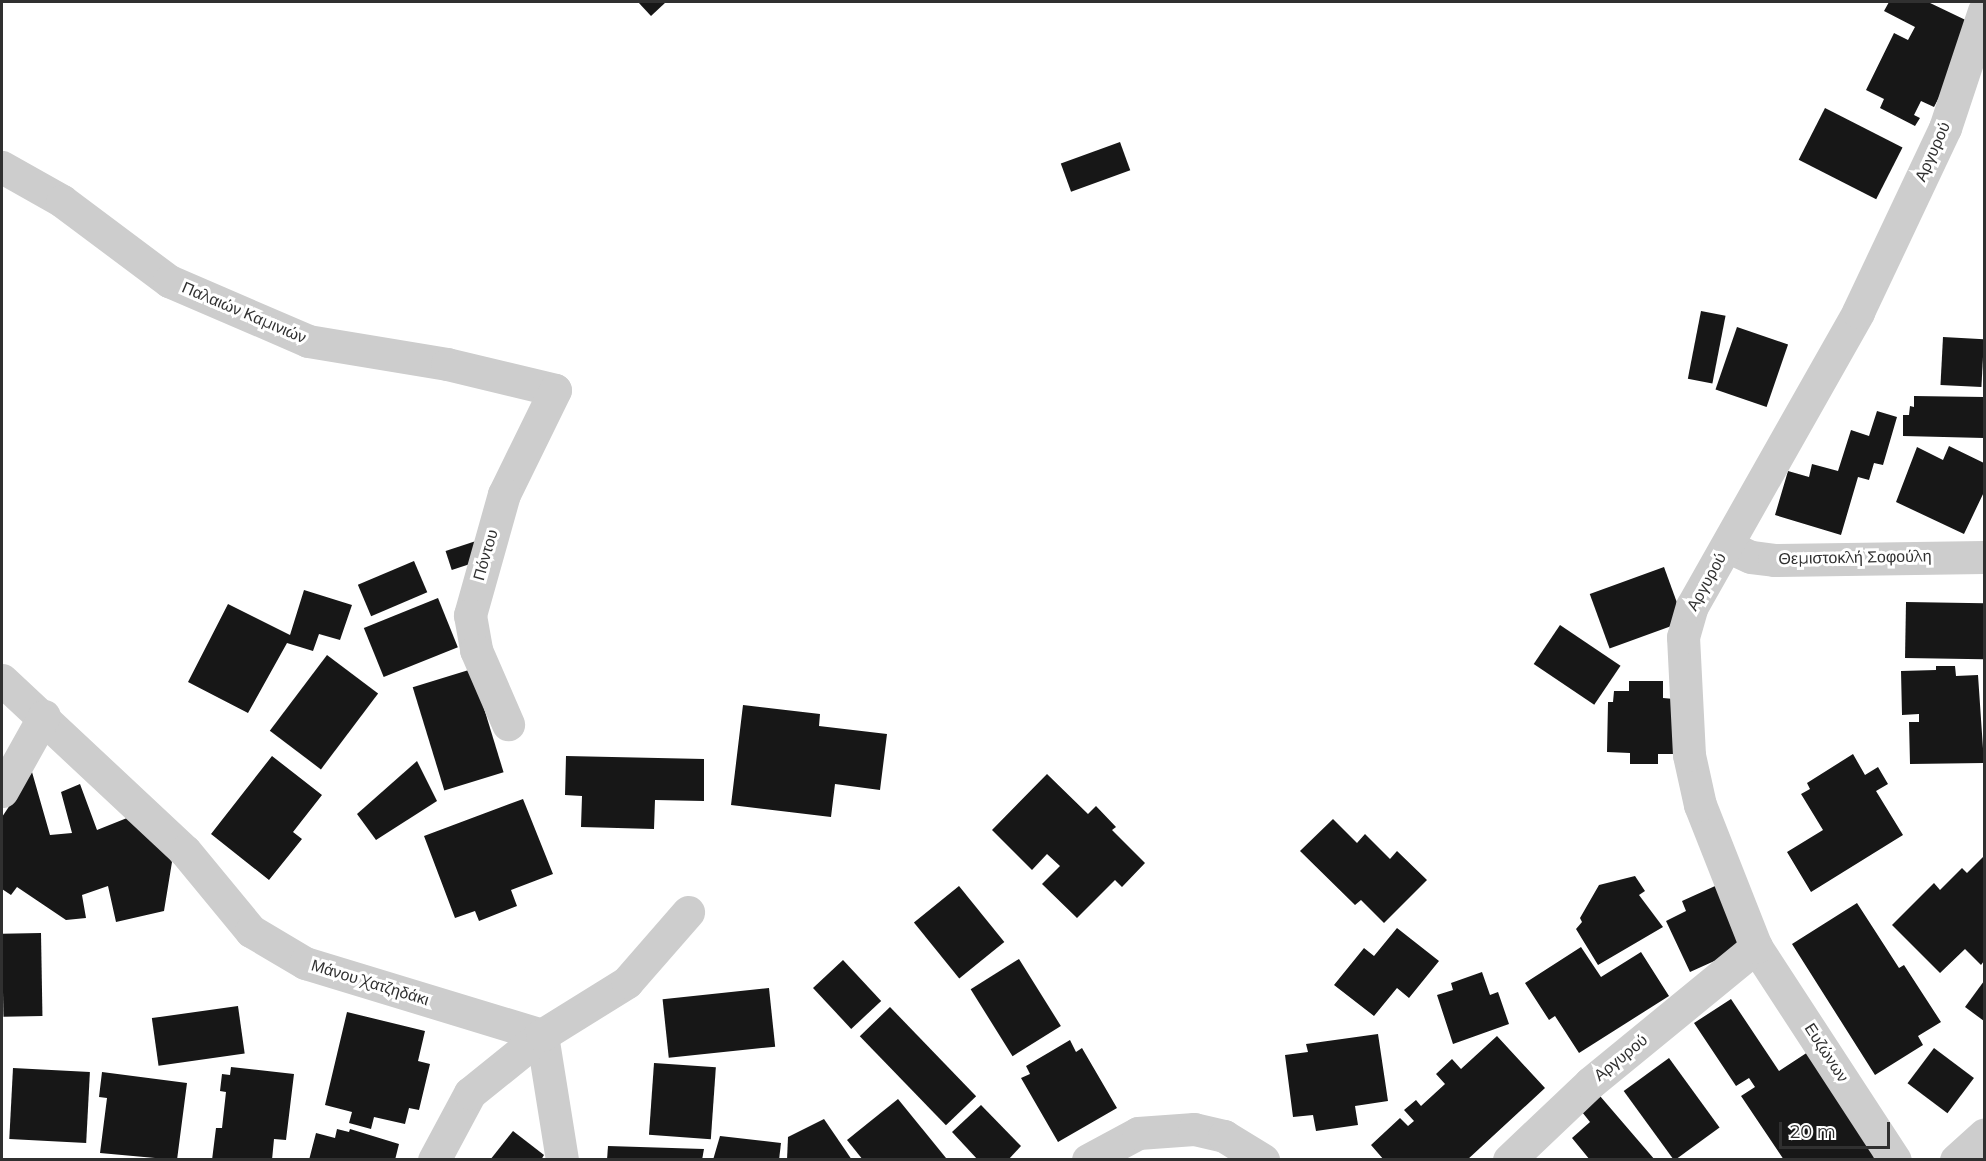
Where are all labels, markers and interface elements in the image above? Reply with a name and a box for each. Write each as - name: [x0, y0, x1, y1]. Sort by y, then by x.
- street label: Αργυρού: [1911, 119, 1955, 185]
- street label: Παλαιών Καμινιών: [179, 278, 309, 348]
- street label: Πόντου: [470, 527, 502, 583]
- street label: Θεμιστοκλή Σοφούλη: [1778, 547, 1932, 569]
- street label: Αργυρού: [1683, 550, 1731, 614]
- street label: Μάνου Χατζηδάκι: [309, 956, 431, 1010]
- street label: Ευζώνων: [1800, 1020, 1852, 1086]
- street label: Αργυρού: [1590, 1031, 1652, 1085]
- scale bar: [1782, 1110, 1893, 1148]
- text: 20 m: [1790, 1121, 1836, 1143]

